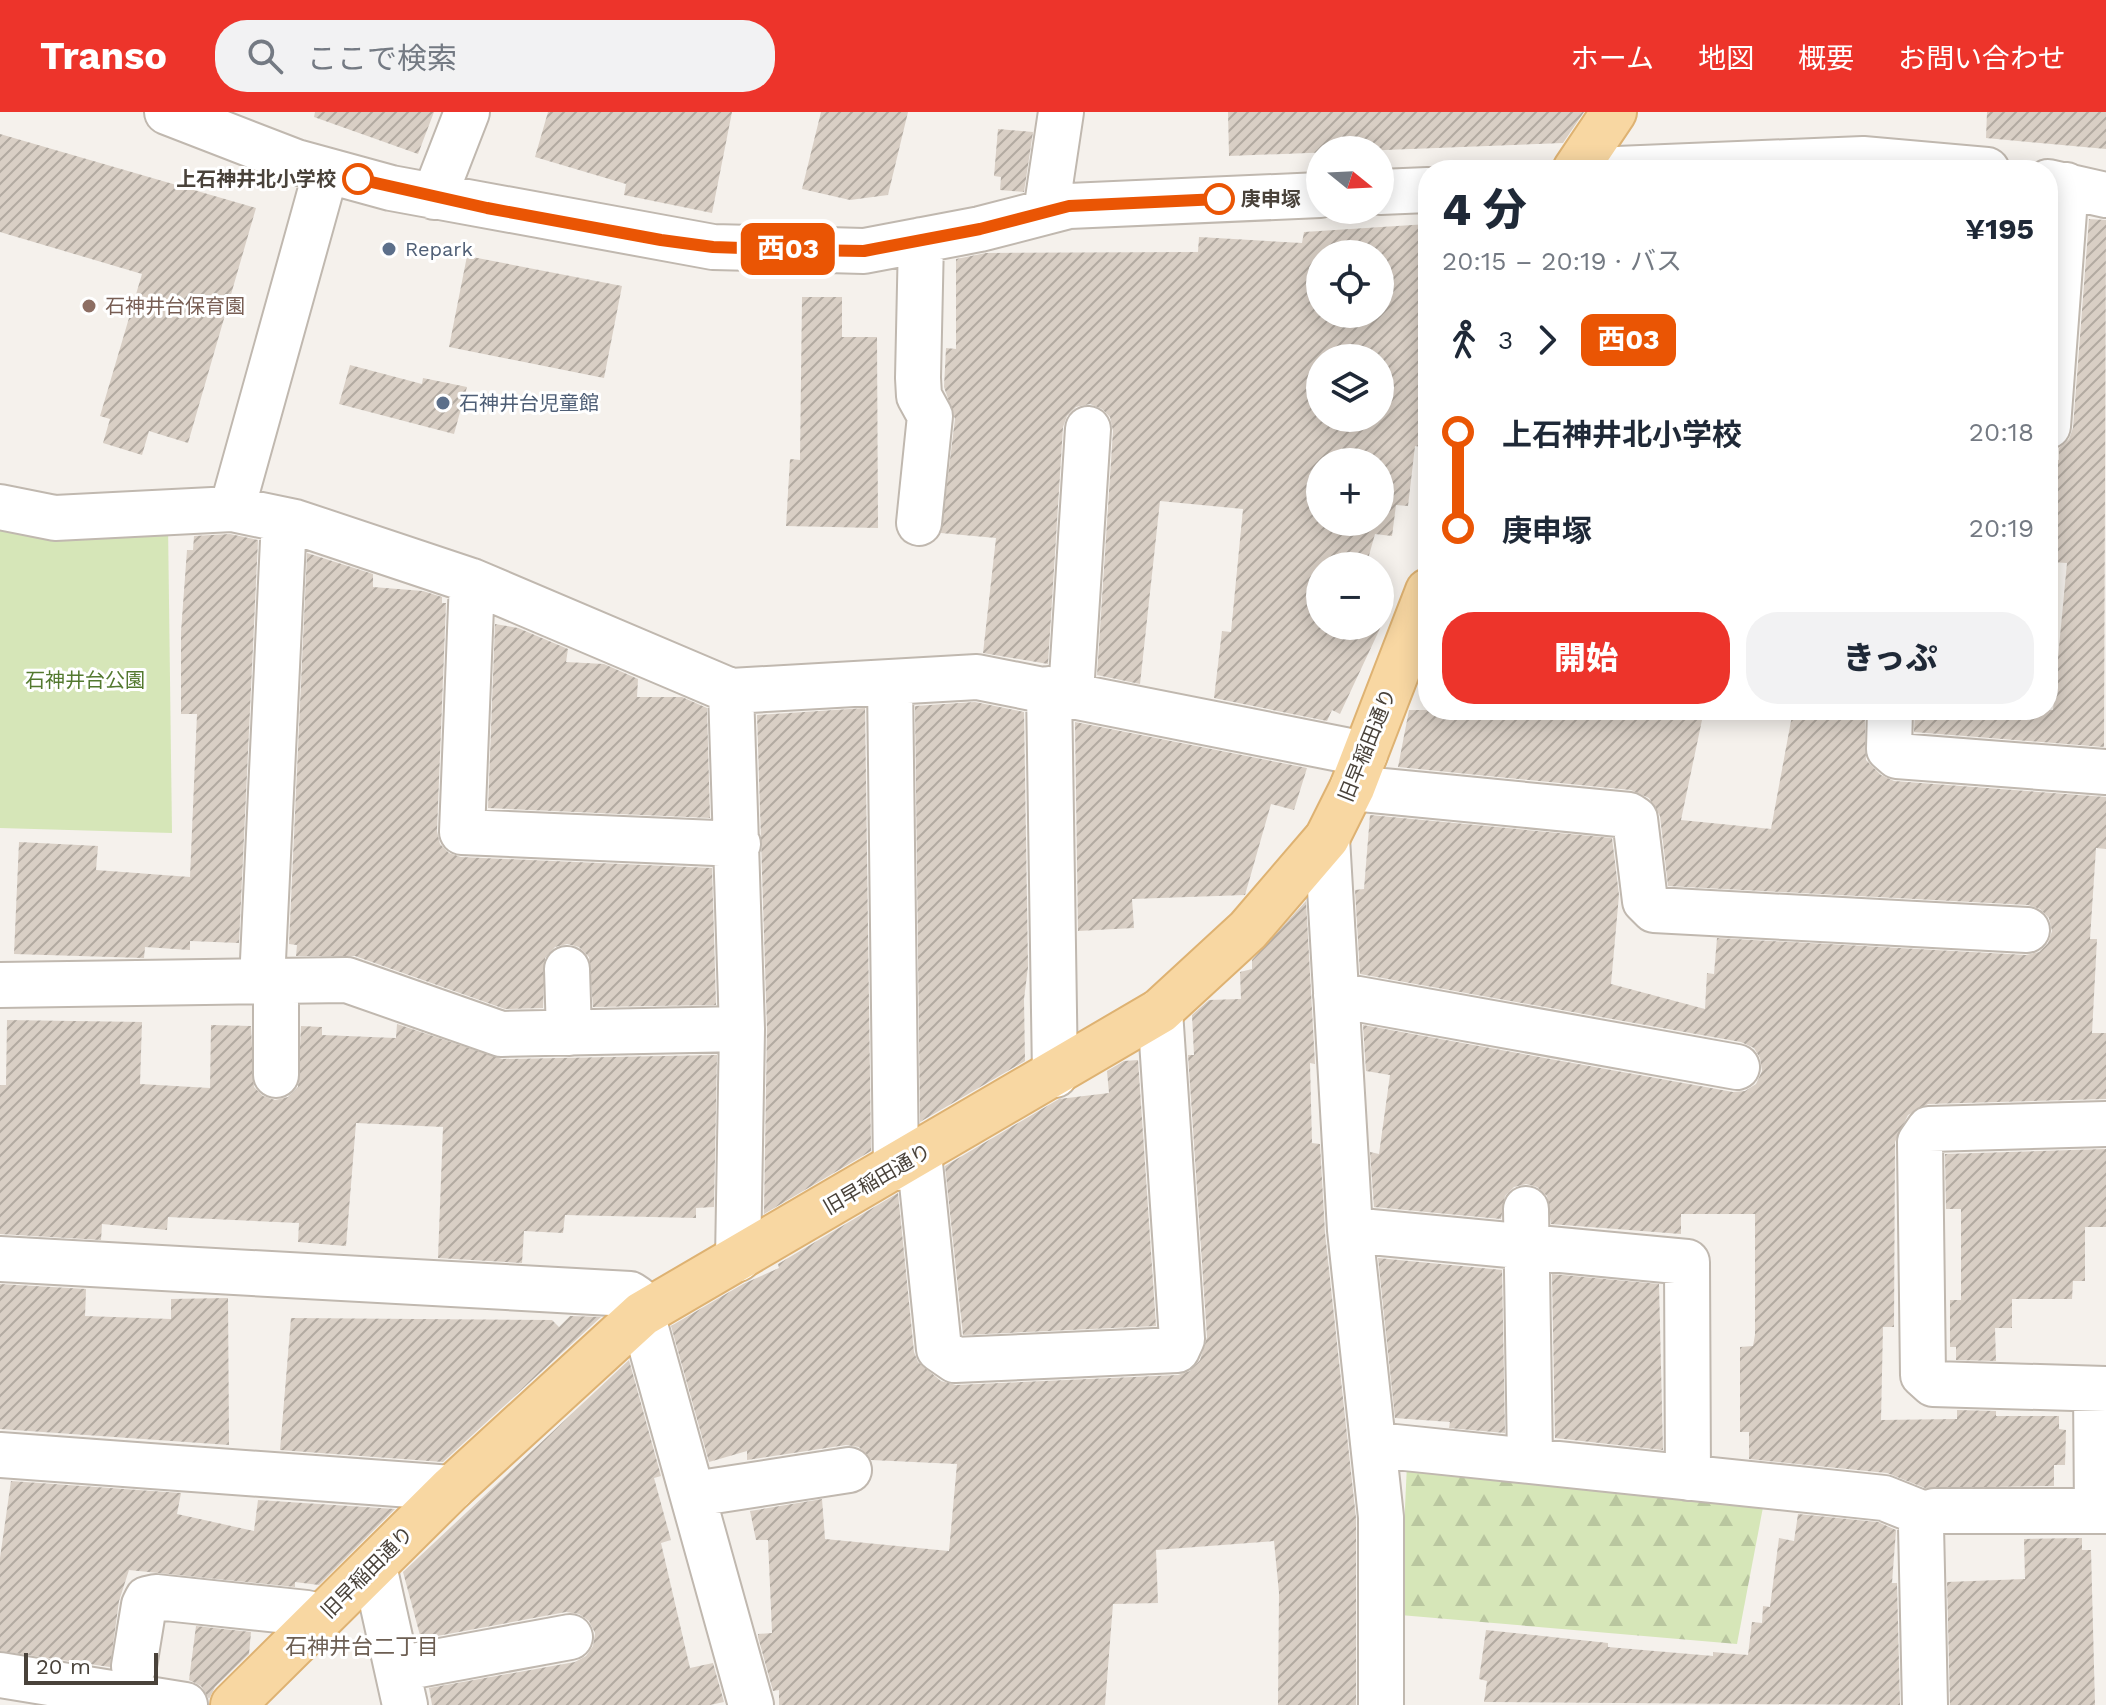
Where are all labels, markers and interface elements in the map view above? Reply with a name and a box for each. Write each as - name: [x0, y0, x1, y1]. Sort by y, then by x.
- search box: [215, 20, 775, 92]
- text: Transo: [40, 34, 167, 78]
- icon: search: [243, 34, 287, 78]
- text: ここで検索: [307, 41, 457, 76]
- text: ホーム: [1571, 42, 1654, 75]
- text: 地図: [1698, 42, 1754, 75]
- text: 概要: [1798, 42, 1854, 75]
- text: お問い合わせ: [1898, 42, 2066, 75]
- north arrow: [1306, 136, 1394, 224]
- map controls: [1306, 136, 1394, 640]
- marker: 上石神井北小学校: [343, 164, 373, 194]
- place label: 上石神井北小学校: [176, 167, 336, 191]
- marker: 庚申塚: [1204, 184, 1234, 214]
- text: 4 分: [1442, 184, 1527, 236]
- place label: 庚申塚: [1241, 187, 1301, 211]
- text: ¥195: [1965, 211, 2034, 246]
- line badge: 西03: [742, 223, 834, 275]
- text: 西03: [757, 232, 819, 265]
- place label: Repark: [405, 237, 473, 261]
- marker: Repark: [380, 240, 398, 258]
- button: locate: [1306, 240, 1394, 328]
- text: 20:15 – 20:19 · バス: [1442, 246, 1682, 276]
- place label: 石神井台保育園: [105, 294, 245, 318]
- marker: 石神井台保育園: [80, 297, 98, 315]
- icon: walk: [1442, 318, 1486, 362]
- icon: forward: [1525, 318, 1569, 362]
- text: 西03: [1597, 323, 1660, 356]
- text: 3: [1498, 325, 1513, 355]
- button: layers: [1306, 344, 1394, 432]
- place label: 石神井台児童館: [459, 391, 599, 415]
- marker: 石神井台児童館: [434, 394, 452, 412]
- text: 上石神井北小学校: [1502, 417, 1742, 452]
- text: 20:18: [1969, 417, 2034, 447]
- button: +: [1306, 448, 1394, 536]
- text: 庚申塚: [1502, 513, 1592, 548]
- text: 20:19: [1969, 513, 2034, 543]
- button: −: [1306, 552, 1394, 640]
- button: 開始: [1442, 612, 1730, 704]
- button: きっぷ: [1746, 612, 2034, 704]
- park label: 石神井台公園: [25, 668, 145, 692]
- street label: 旧早稲田通り: [1333, 685, 1401, 805]
- street label: 旧早稲田通り: [819, 1139, 935, 1219]
- street label: 旧早稲田通り: [316, 1521, 418, 1623]
- district label: 石神井台二丁目: [285, 1634, 439, 1659]
- scale bar: [24, 1649, 158, 1685]
- text: 20 m: [36, 1654, 91, 1679]

